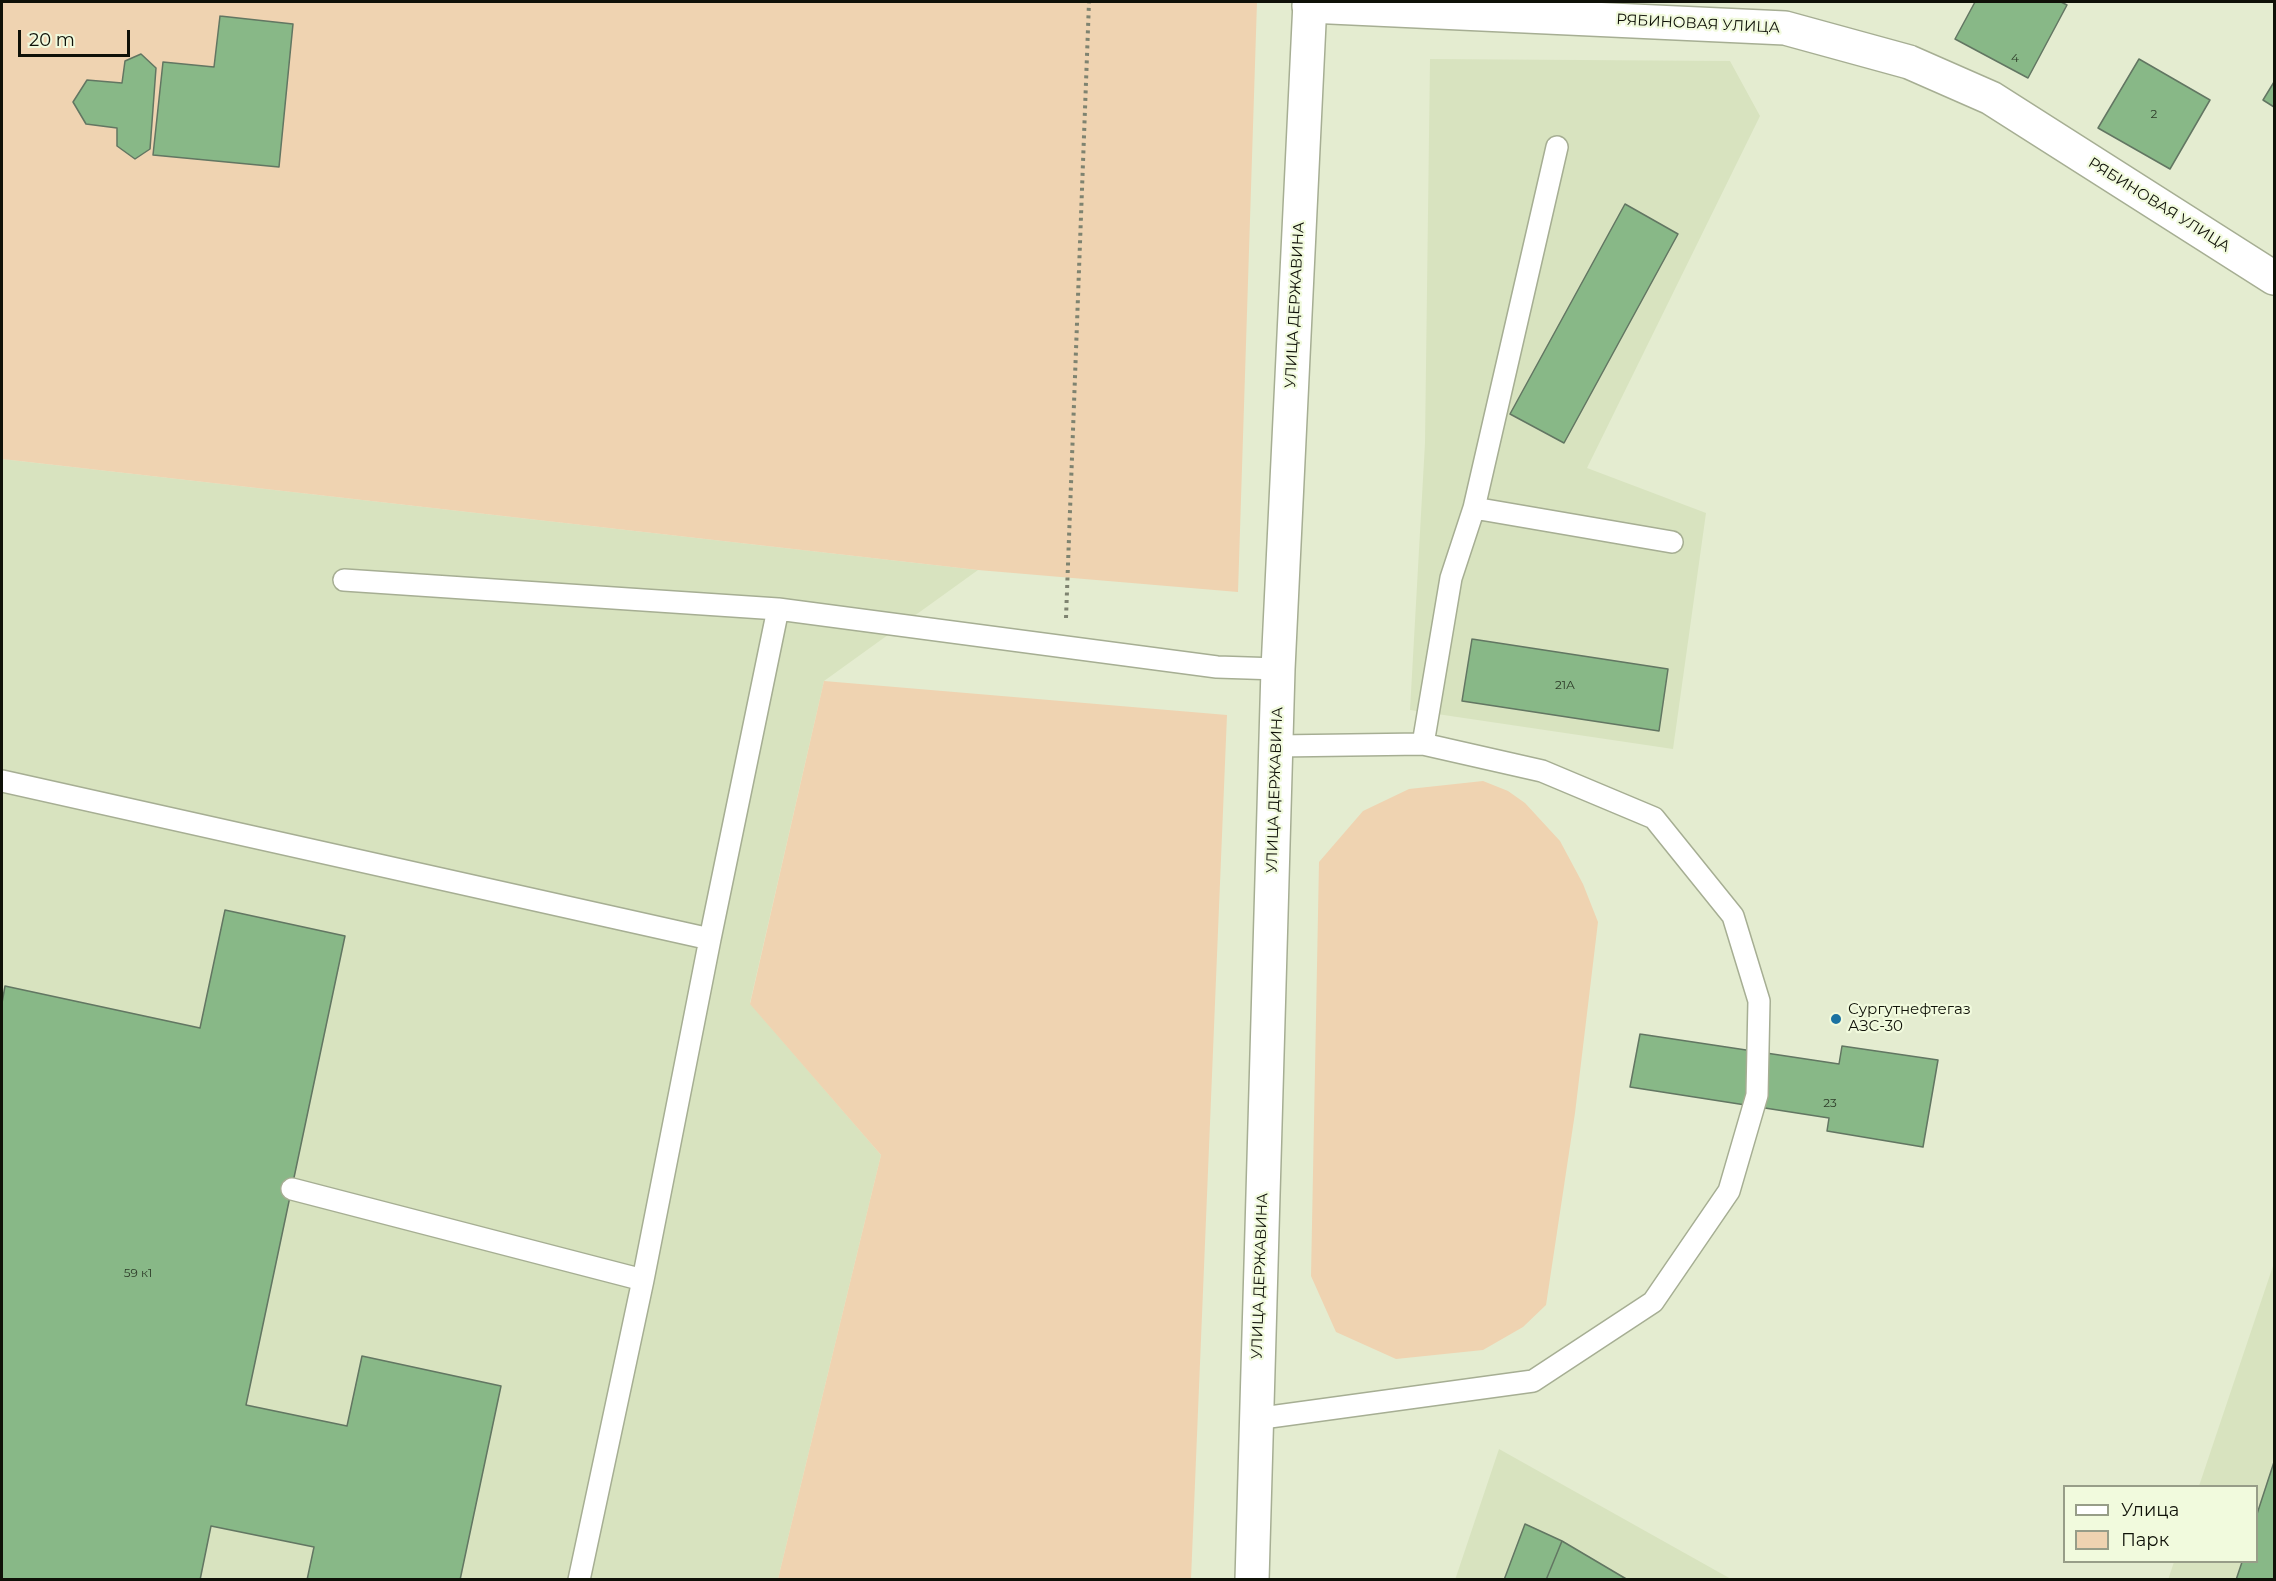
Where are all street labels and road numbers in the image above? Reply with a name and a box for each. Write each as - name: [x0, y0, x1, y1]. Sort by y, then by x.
- street label: РЯБИНОВАЯ УЛИЦА: [1616, 11, 1780, 37]
- street label: РЯБИНОВАЯ УЛИЦА: [2085, 154, 2233, 256]
- street label: УЛИЦА ДЕРЖАВИНА: [1282, 221, 1308, 389]
- street label: УЛИЦА ДЕРЖАВИНА: [1263, 707, 1287, 873]
- street label: УЛИЦА ДЕРЖАВИНА: [1248, 1193, 1272, 1359]

